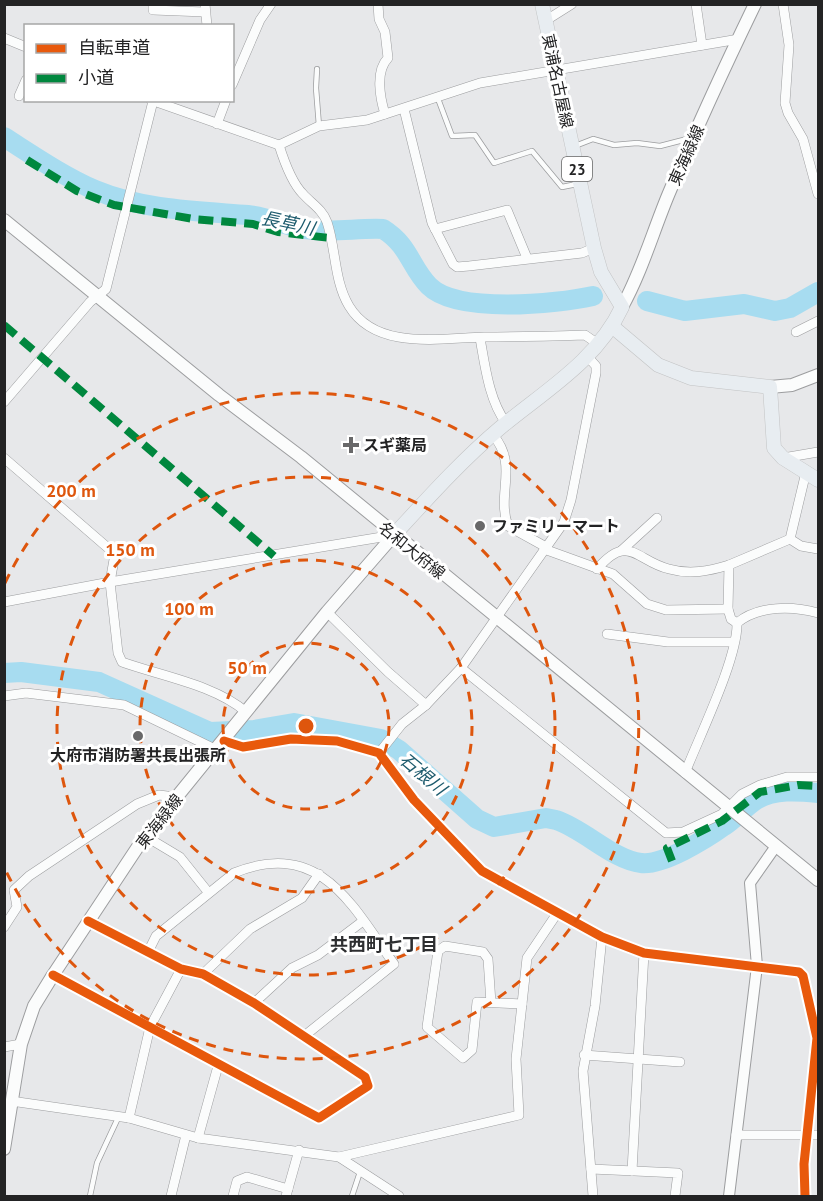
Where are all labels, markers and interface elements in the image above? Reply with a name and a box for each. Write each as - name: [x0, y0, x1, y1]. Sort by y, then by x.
- legend: [24, 24, 234, 102]
- street label: 東浦名古屋線: [538, 32, 578, 130]
- text: 自転車道: [78, 36, 150, 59]
- text: 小道: [78, 66, 114, 89]
- street label: 東海緑線: [664, 122, 708, 188]
- road number: 23: [562, 157, 592, 181]
- water label: 長草川: [259, 206, 319, 240]
- place label: スギ薬局: [363, 435, 427, 455]
- marker: スギ薬局: [344, 438, 358, 452]
- text: 200 m: [46, 479, 96, 502]
- place label: ファミリーマート: [492, 516, 620, 536]
- street label: 名和大府線: [375, 517, 449, 583]
- marker: ファミリーマート: [473, 519, 487, 533]
- text: 150 m: [105, 538, 155, 561]
- text: 100 m: [164, 597, 214, 620]
- text: 50 m: [227, 656, 267, 679]
- centre of rings: [296, 716, 316, 736]
- marker: 大府市消防署共長出張所: [131, 729, 145, 743]
- place label: 大府市消防署共長出張所: [50, 745, 226, 765]
- water label: 石根川: [395, 748, 453, 801]
- street label: 東海緑線: [131, 790, 187, 852]
- district label: 共西町七丁目: [330, 933, 438, 956]

